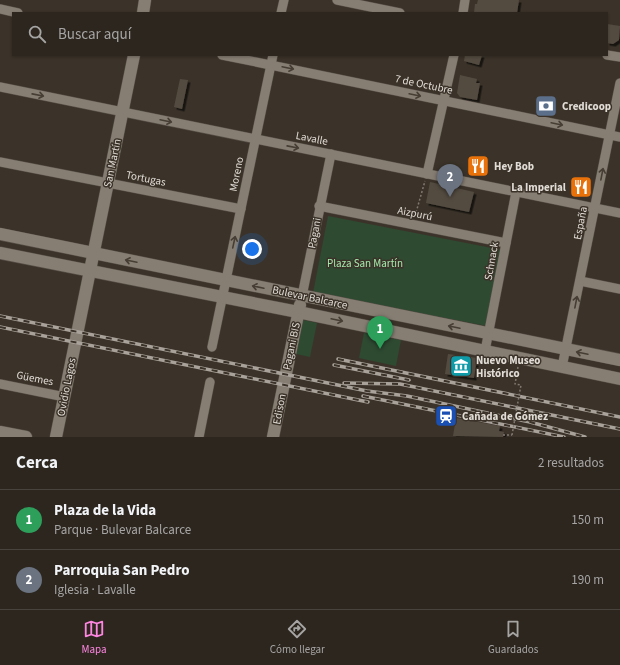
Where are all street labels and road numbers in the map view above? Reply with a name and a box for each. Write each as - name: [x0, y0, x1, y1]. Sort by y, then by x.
- street label: 7 de Octubre: [394, 71, 455, 98]
- street label: Lavalle: [295, 128, 330, 149]
- street label: San Martín: [100, 137, 125, 189]
- street label: Moreno: [226, 155, 247, 193]
- street label: Tortugas: [125, 167, 167, 190]
- street label: Aizpurú: [396, 203, 434, 224]
- street label: España: [570, 205, 591, 241]
- street label: Pagani: [304, 216, 325, 250]
- street label: Schnack: [481, 240, 502, 282]
- street label: Bulevar Balcarce: [271, 282, 349, 313]
- street label: Pagani BIS: [279, 321, 304, 371]
- street label: Ovidio Lagos: [54, 356, 80, 417]
- street label: Güemes: [15, 368, 55, 389]
- street label: Edison: [269, 392, 290, 426]

